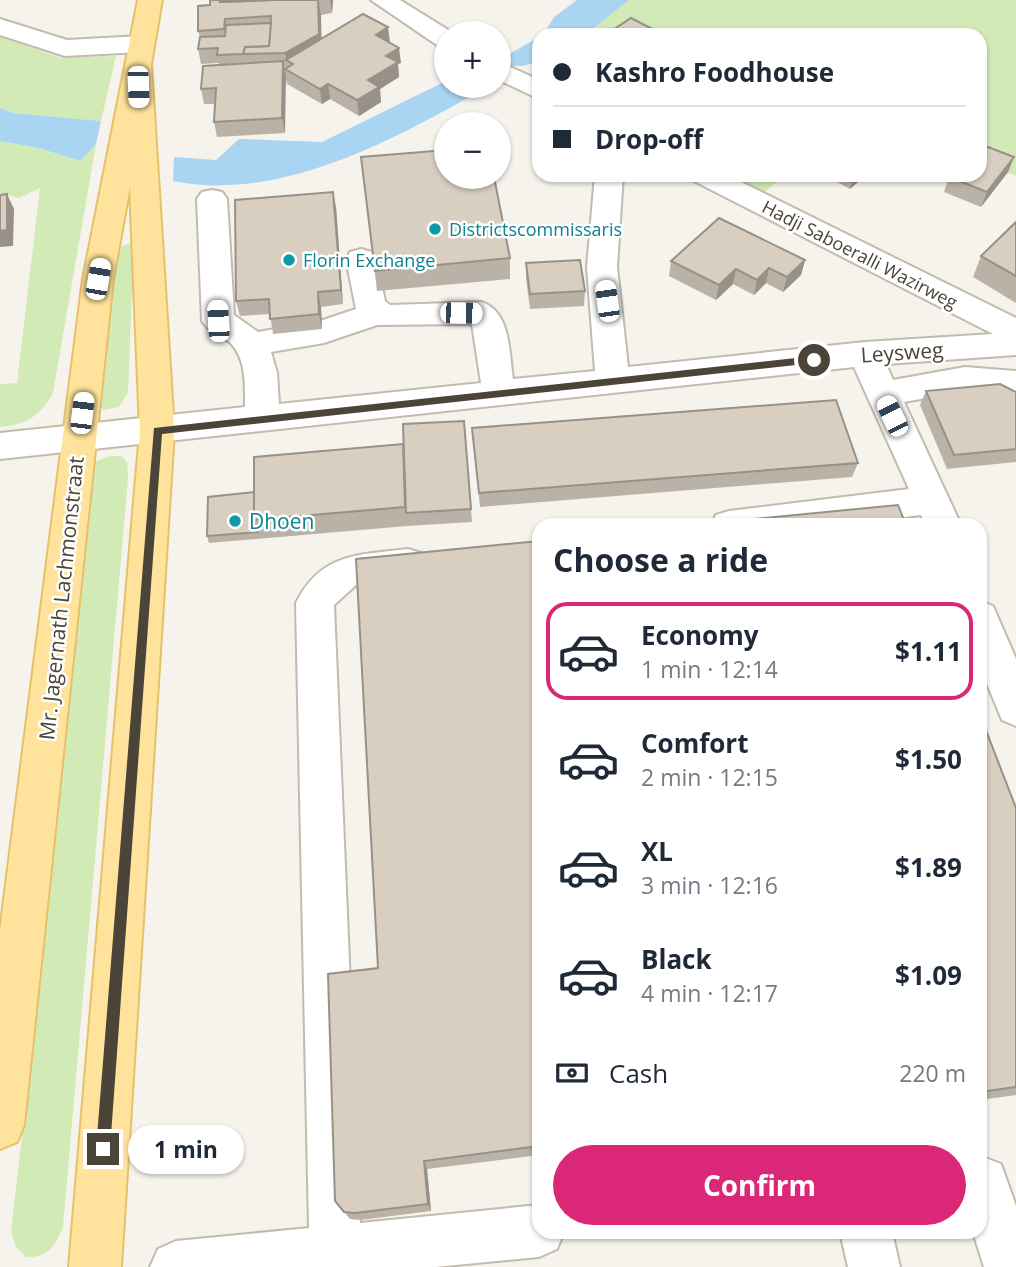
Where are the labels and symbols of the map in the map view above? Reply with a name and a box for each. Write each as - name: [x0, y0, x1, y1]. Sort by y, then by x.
- car: [127, 66, 150, 108]
- street label: Hadji Saboeralli Wazirweg: [758, 194, 962, 314]
- place label: Districtscommissaris: [449, 217, 622, 241]
- marker: Districtscommissaris: [427, 221, 443, 237]
- place label: Florin Exchange: [303, 248, 435, 272]
- marker: Florin Exchange: [281, 252, 297, 268]
- car: [85, 256, 112, 302]
- car: [594, 279, 621, 323]
- car: [207, 299, 230, 343]
- car: [440, 302, 483, 324]
- street label: Leysweg: [860, 335, 944, 369]
- route start: [798, 344, 830, 376]
- car: [70, 391, 95, 435]
- car: [874, 393, 911, 439]
- street label: Mr. Jagernath Lachmonstraat: [32, 455, 90, 741]
- place label: Dhoen: [249, 507, 314, 535]
- marker: Dhoen: [227, 513, 243, 529]
- callout: 1 min: [128, 1124, 243, 1174]
- route end: [87, 1133, 119, 1165]

